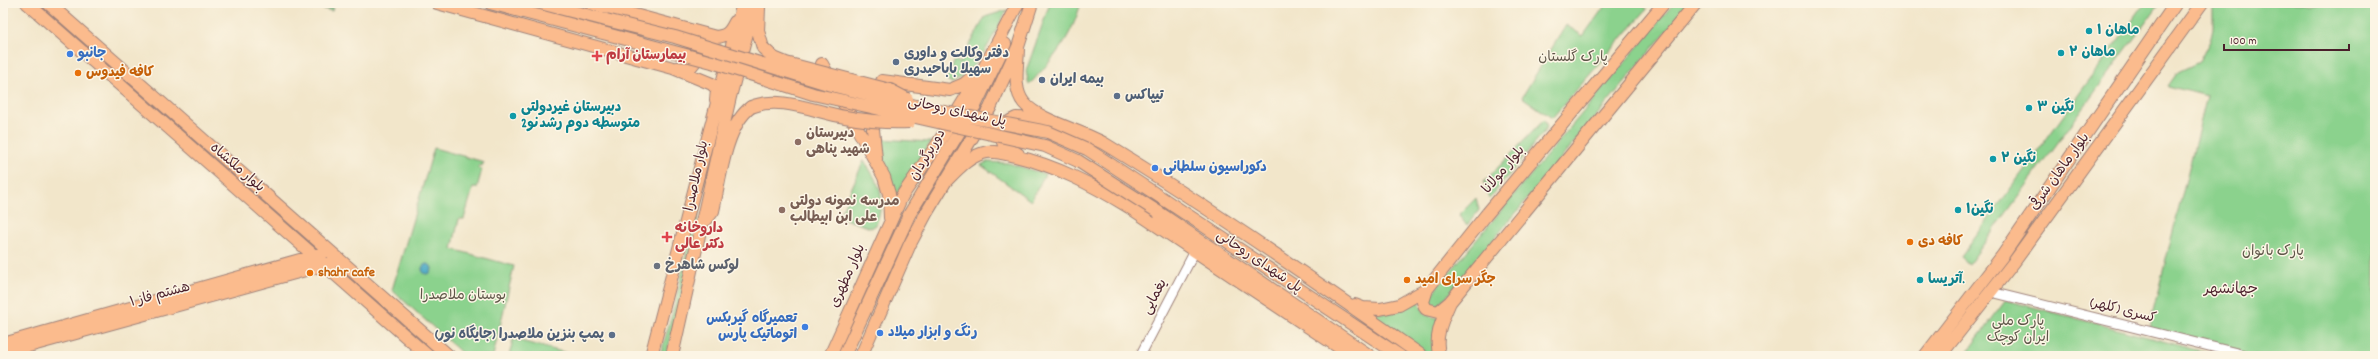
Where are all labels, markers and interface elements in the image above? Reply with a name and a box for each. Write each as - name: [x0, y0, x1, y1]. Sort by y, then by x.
- place label: ماهان ۱: [2097, 21, 2139, 41]
- marker: ماهان ۱: [2084, 26, 2094, 36]
- scale bar: [2224, 26, 2349, 52]
- text: 100 m: [2230, 33, 2257, 50]
- place label: ماهان ۲: [2069, 43, 2116, 63]
- place label: جانبو: [77, 44, 106, 64]
- place label: دفتر وکالت و داوری سهیلا باباحیدری: [904, 44, 1009, 80]
- place label: بیمارستان آرام: [606, 46, 686, 66]
- park label: پارک گلستان: [1538, 48, 1608, 68]
- marker: ماهان ۲: [2056, 48, 2066, 58]
- marker: جانبو: [65, 49, 75, 59]
- marker: بیمارستان آرام: [591, 50, 603, 62]
- marker: دفتر وکالت و داوری سهیلا باباحیدری: [891, 57, 901, 67]
- place label: كافه فيدوس: [86, 63, 155, 83]
- marker: كافه فيدوس: [73, 68, 83, 78]
- place label: بیمه ایران: [1050, 70, 1104, 90]
- marker: بیمه ایران: [1037, 75, 1047, 85]
- place label: تیپاکس: [1125, 86, 1165, 106]
- marker: تیپاکس: [1112, 91, 1122, 101]
- street label: پل شهدای روحانی: [906, 92, 1008, 132]
- place label: نگین ۳: [2037, 97, 2074, 118]
- place label: دبیرستان غیردولتی متوسطه دوم رشدنو2: [521, 98, 640, 134]
- marker: نگین ۳: [2024, 103, 2034, 113]
- marker: دبیرستان غیردولتی متوسطه دوم رشدنو2: [508, 111, 518, 121]
- place label: دبیرستان شهید پناهی: [806, 124, 870, 160]
- street label: دوربرگردان: [905, 125, 951, 185]
- street label: بلوار ماهان شرقی: [2025, 129, 2095, 215]
- marker: دبیرستان شهید پناهی: [793, 137, 803, 147]
- street label: بلوار ملکشاه: [205, 138, 269, 198]
- street label: بلوار ملاصدرا: [680, 139, 714, 213]
- street label: بلوار مولانا: [1478, 141, 1530, 199]
- place label: نگین ۲: [2001, 148, 2036, 169]
- marker: نگین ۲: [1988, 154, 1998, 164]
- place label: دکوراسیون سلطانی: [1163, 158, 1267, 178]
- marker: دکوراسیون سلطانی: [1150, 163, 1160, 173]
- place label: مدرسه نمونه دولتی علی ابن ابیطالب: [790, 192, 899, 228]
- place label: نگین۱: [1966, 199, 1994, 220]
- marker: مدرسه نمونه دولتی علی ابن ابیطالب: [777, 205, 787, 215]
- marker: نگین۱: [1953, 205, 1963, 215]
- place label: داروخانه دکتر عالی: [675, 219, 724, 255]
- street label: پل شهدای روحانی: [1212, 226, 1306, 298]
- marker: داروخانه دکتر عالی: [662, 232, 672, 242]
- place label: کافه دی: [1918, 232, 1964, 252]
- marker: کافه دی: [1905, 237, 1915, 247]
- street label: بلوار مطهری: [825, 241, 871, 311]
- park label: پارک بانوان: [2242, 242, 2304, 262]
- place label: لوکس شاهرخ: [665, 256, 739, 276]
- marker: لوکس شاهرخ: [652, 261, 662, 271]
- place label: shahr cafe: [318, 263, 375, 283]
- marker: shahr cafe: [305, 268, 315, 278]
- place label: جگر سرای امید: [1415, 269, 1496, 290]
- place label: آتریسا.: [1928, 270, 1965, 290]
- marker: جگر سرای امید: [1402, 275, 1412, 285]
- marker: آتریسا.: [1915, 275, 1925, 285]
- street label: یغمایی: [1137, 276, 1173, 318]
- street label: هشتم فاز ۱: [128, 277, 192, 313]
- district label: جهانشهر: [2202, 279, 2258, 301]
- park label: بوستان ملاصدرا: [420, 286, 506, 306]
- street label: کسری (کلهر): [2088, 293, 2158, 329]
- place label: تعمیرگاه گیربکس اتوماتیک پارس: [706, 308, 798, 345]
- park label: پارک ملی ایران کوچک: [1987, 312, 2049, 348]
- marker: تعمیرگاه گیربکس اتوماتیک پارس: [800, 322, 810, 332]
- place label: رنگ و ابزار میلاد: [888, 322, 977, 343]
- place label: پمپ بنزین ملاصدرا (جایگاه نور): [435, 324, 604, 345]
- marker: رنگ و ابزار میلاد: [875, 328, 885, 338]
- marker: پمپ بنزین ملاصدرا (جایگاه نور): [607, 330, 617, 340]

